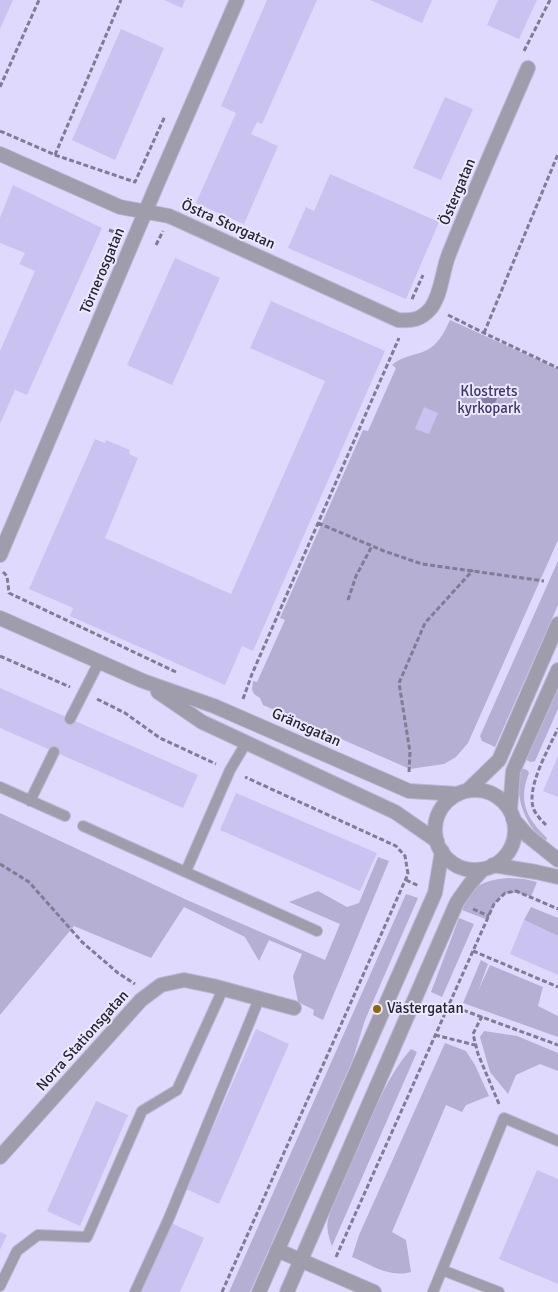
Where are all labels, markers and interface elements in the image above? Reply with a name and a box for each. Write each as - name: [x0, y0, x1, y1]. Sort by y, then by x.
- street label: Östergatan: [436, 156, 480, 228]
- street label: Östra Storgatan: [178, 196, 278, 254]
- street label: Törnerosgatan: [77, 225, 129, 317]
- park label: Klostrets kyrkopark: [457, 383, 521, 418]
- street label: Gränsgatan: [269, 705, 343, 751]
- street label: Norra Stationsgatan: [33, 987, 133, 1095]
- place label: Västergatan: [387, 1000, 464, 1018]
- marker: Västergatan: [371, 1003, 383, 1015]

